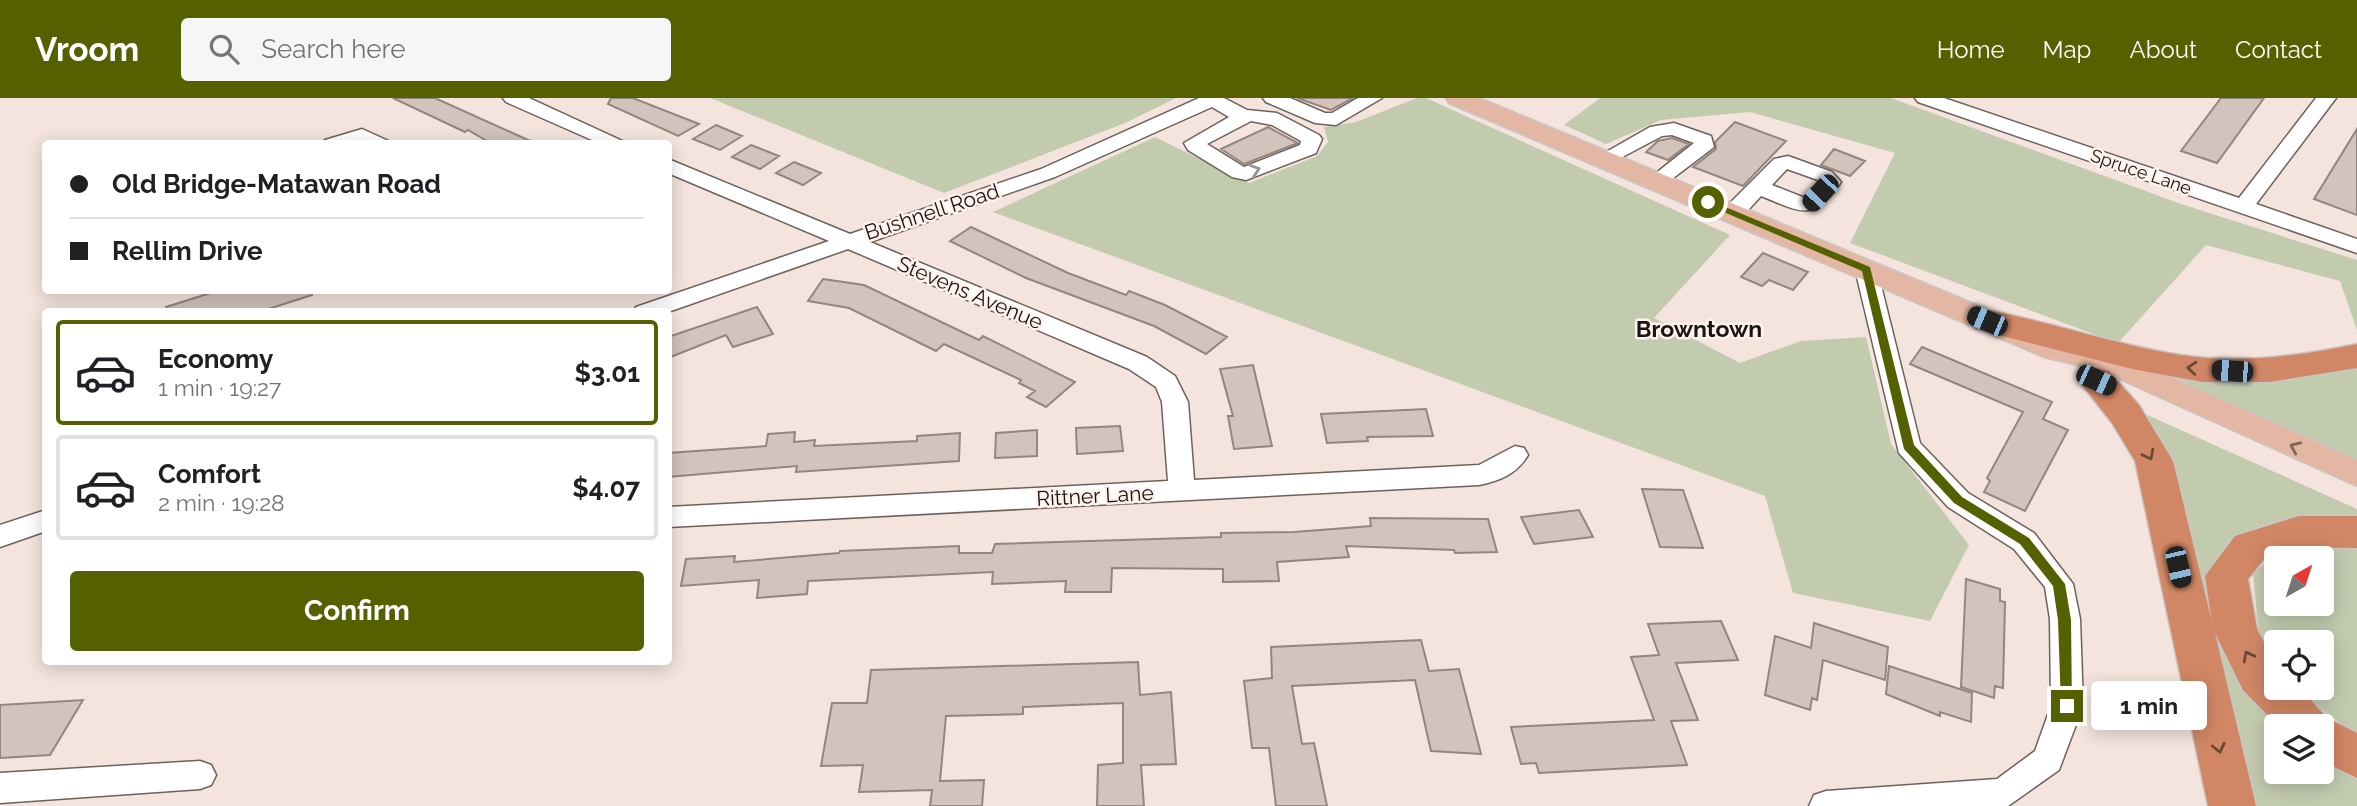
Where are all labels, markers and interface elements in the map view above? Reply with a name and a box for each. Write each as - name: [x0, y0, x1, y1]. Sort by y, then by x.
- search box: [181, 18, 671, 81]
- text: Vroom: [35, 30, 139, 69]
- icon: search: [205, 30, 243, 68]
- text: Search here: [261, 34, 406, 64]
- text: Home: [1937, 35, 2005, 64]
- text: Map: [2043, 35, 2091, 64]
- text: About: [2129, 35, 2197, 64]
- text: Contact: [2235, 35, 2322, 64]
- street label: Spruce Lane: [2088, 144, 2195, 199]
- one-way arrow: [1248, 163, 1260, 178]
- text: Old Bridge-Matawan Road: [112, 169, 441, 199]
- car: [1798, 170, 1843, 216]
- street label: Bushnell Road: [861, 178, 1002, 245]
- route start: [1692, 186, 1724, 218]
- text: Rellim Drive: [112, 236, 263, 266]
- street label: Stevens Avenue: [894, 251, 1047, 334]
- car: [1964, 303, 2011, 339]
- district label: Browntown: [1636, 315, 1762, 342]
- icon: car: [74, 341, 137, 404]
- text: Economy: [158, 344, 273, 374]
- text: $3.01: [574, 358, 640, 388]
- car: [2211, 359, 2254, 383]
- one-way arrow: [2187, 361, 2198, 376]
- car: [2073, 362, 2120, 398]
- text: 1 min · 19:27: [158, 374, 281, 401]
- one-way arrow: [2290, 441, 2302, 455]
- one-way arrow: [2141, 448, 2155, 460]
- icon: car: [74, 456, 137, 519]
- text: Comfort: [158, 459, 261, 489]
- text: $4.07: [572, 473, 640, 503]
- street label: Rittner Lane: [1036, 480, 1154, 511]
- text: 2 min · 19:28: [158, 489, 285, 516]
- car: [2164, 544, 2193, 590]
- north arrow: [2264, 546, 2334, 616]
- map controls: [2264, 546, 2334, 784]
- button: Confirm: [70, 571, 644, 651]
- button: locate: [2264, 630, 2334, 700]
- one-way arrow: [2243, 651, 2257, 663]
- callout: 1 min: [2092, 682, 2207, 730]
- route end: [2051, 690, 2083, 722]
- text: 1 min: [2120, 692, 2178, 719]
- button: layers: [2264, 714, 2334, 784]
- one-way arrow: [2210, 742, 2225, 754]

